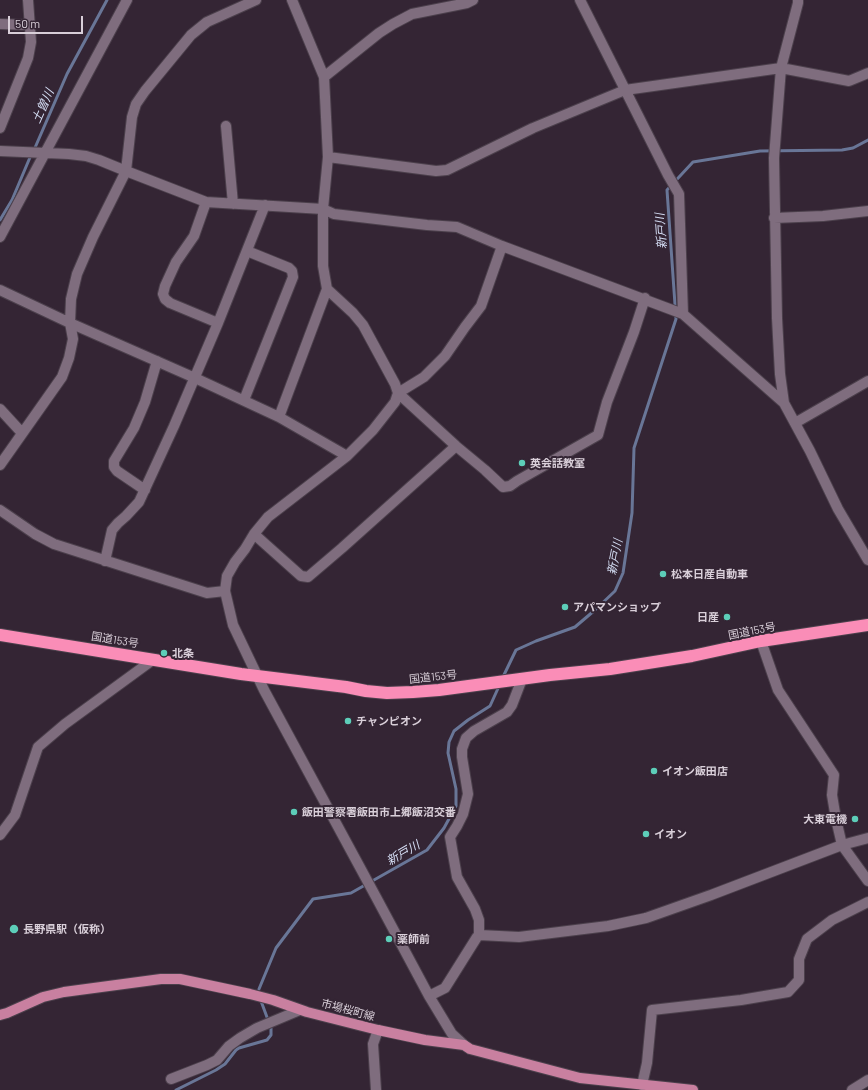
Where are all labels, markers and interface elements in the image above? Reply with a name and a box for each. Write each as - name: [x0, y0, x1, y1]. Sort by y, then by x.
- scale bar: [10, 8, 85, 34]
- text: 50 m: [15, 16, 40, 30]
- water label: 土曽川: [29, 87, 57, 125]
- water label: 新戸川: [653, 213, 669, 249]
- place label: 英会話教室: [530, 456, 585, 470]
- marker: 英会話教室: [517, 458, 527, 468]
- water label: 新戸川: [604, 538, 626, 576]
- place label: 松本日産自動車: [671, 567, 748, 581]
- marker: 松本日産自動車: [658, 569, 668, 579]
- place label: アパマンショップ: [573, 600, 661, 614]
- marker: アパマンショップ: [560, 602, 570, 612]
- place label: 日産: [697, 610, 719, 624]
- marker: 日産: [722, 612, 732, 622]
- street label: 国道153号: [727, 620, 777, 642]
- street label: 国道153号: [90, 630, 140, 650]
- place label: 北条: [172, 646, 194, 660]
- marker: 北条: [159, 648, 169, 658]
- street label: 国道153号: [408, 668, 458, 686]
- place label: チャンピオン: [356, 714, 422, 728]
- marker: チャンピオン: [343, 716, 353, 726]
- place label: イオン飯田店: [662, 764, 728, 778]
- marker: イオン飯田店: [649, 766, 659, 776]
- place label: 飯田警察署飯田市上郷飯沼交番: [302, 805, 456, 819]
- marker: 飯田警察署飯田市上郷飯沼交番: [289, 807, 299, 817]
- place label: 大東電機: [803, 812, 847, 826]
- marker: 大東電機: [850, 814, 860, 824]
- place label: イオン: [654, 827, 687, 841]
- marker: イオン: [641, 829, 651, 839]
- water label: 新戸川: [384, 838, 422, 868]
- place label: 長野県駅（仮称）: [23, 922, 111, 936]
- marker: 長野県駅（仮称）: [8, 923, 20, 935]
- place label: 薬師前: [397, 932, 430, 946]
- marker: 薬師前: [384, 934, 394, 944]
- street label: 市場桜町線: [320, 997, 376, 1023]

